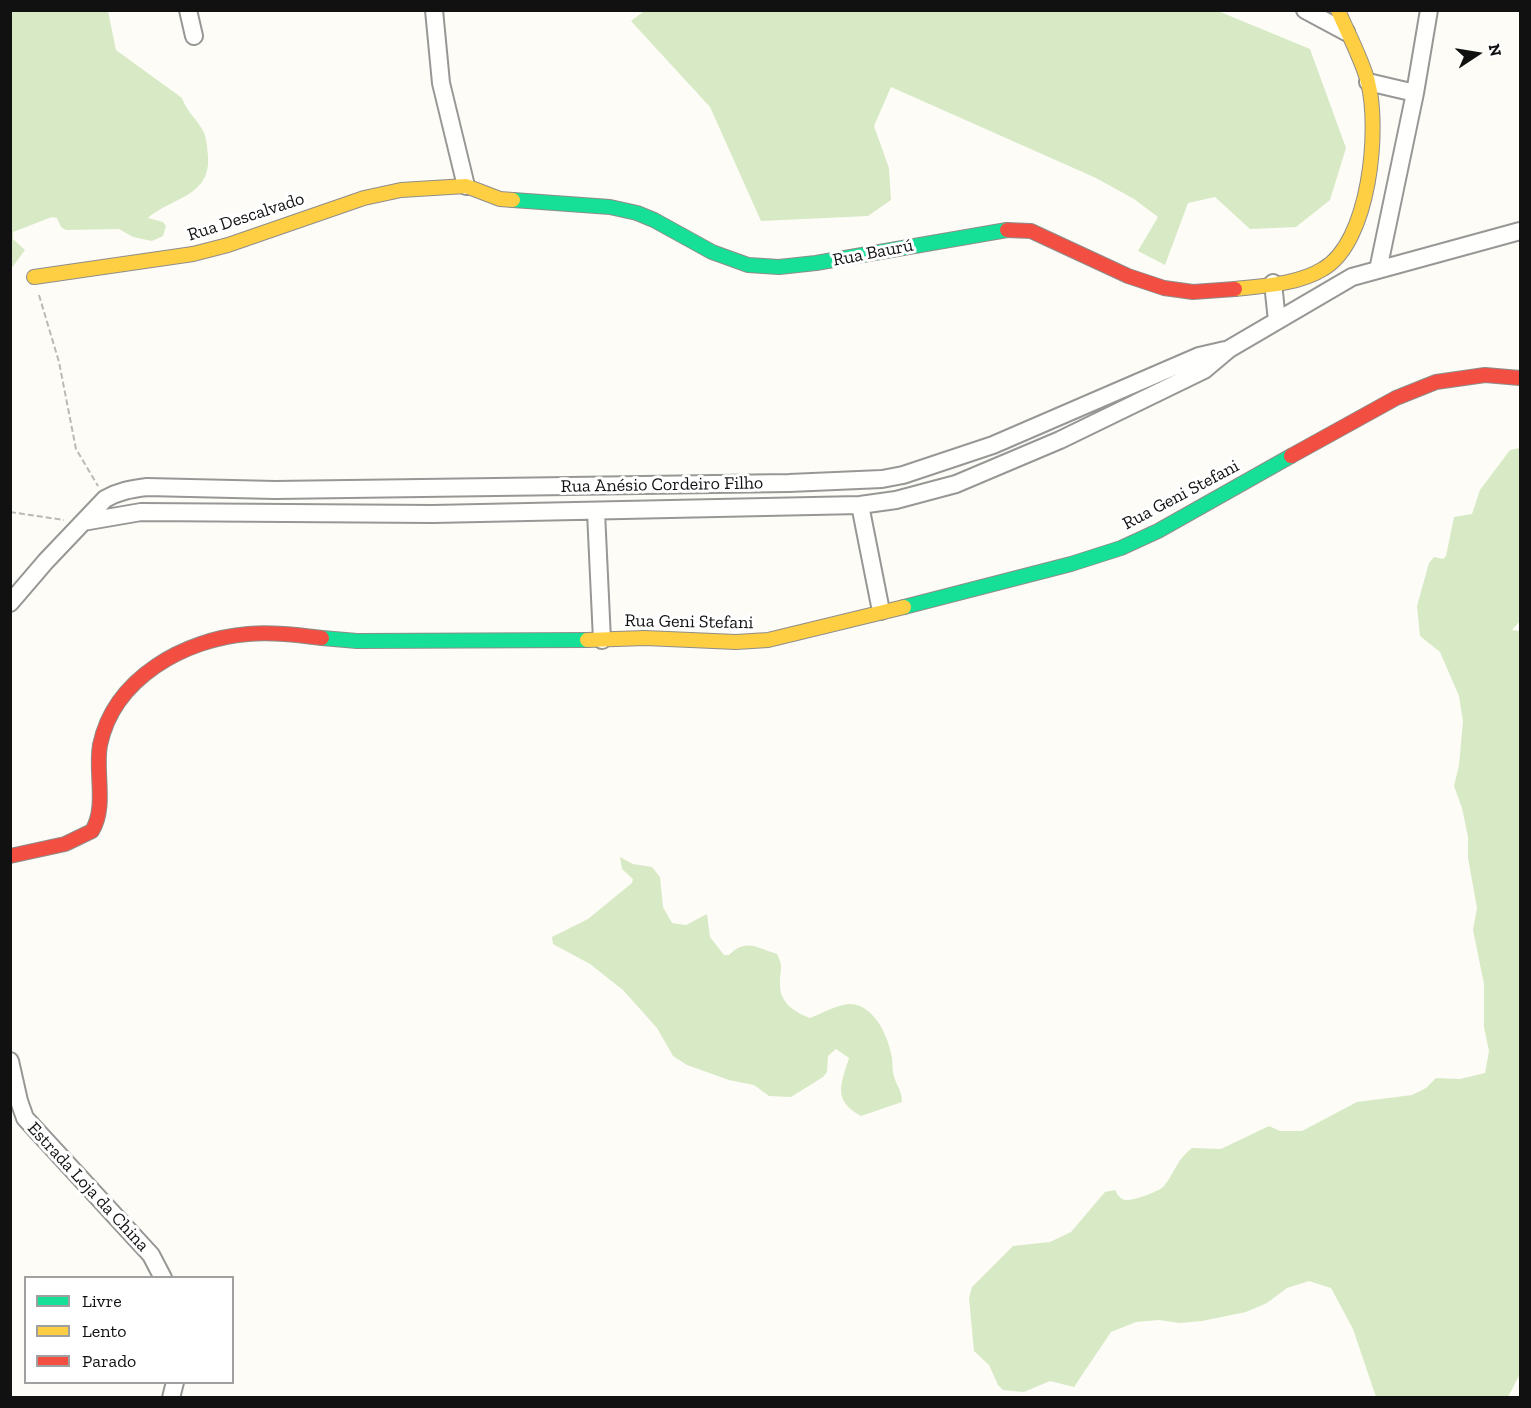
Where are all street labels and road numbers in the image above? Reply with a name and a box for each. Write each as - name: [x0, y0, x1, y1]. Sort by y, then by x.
- street label: Rua Descalvado: [185, 188, 307, 246]
- street label: Rua Baurú: [831, 235, 915, 271]
- street label: Rua Geni Stefani: [1119, 455, 1243, 535]
- street label: Rua Anésio Cordeiro Filho: [561, 472, 763, 498]
- street label: Rua Geni Stefani: [624, 610, 754, 634]
- street label: Estrada Loja da China: [23, 1118, 153, 1256]

